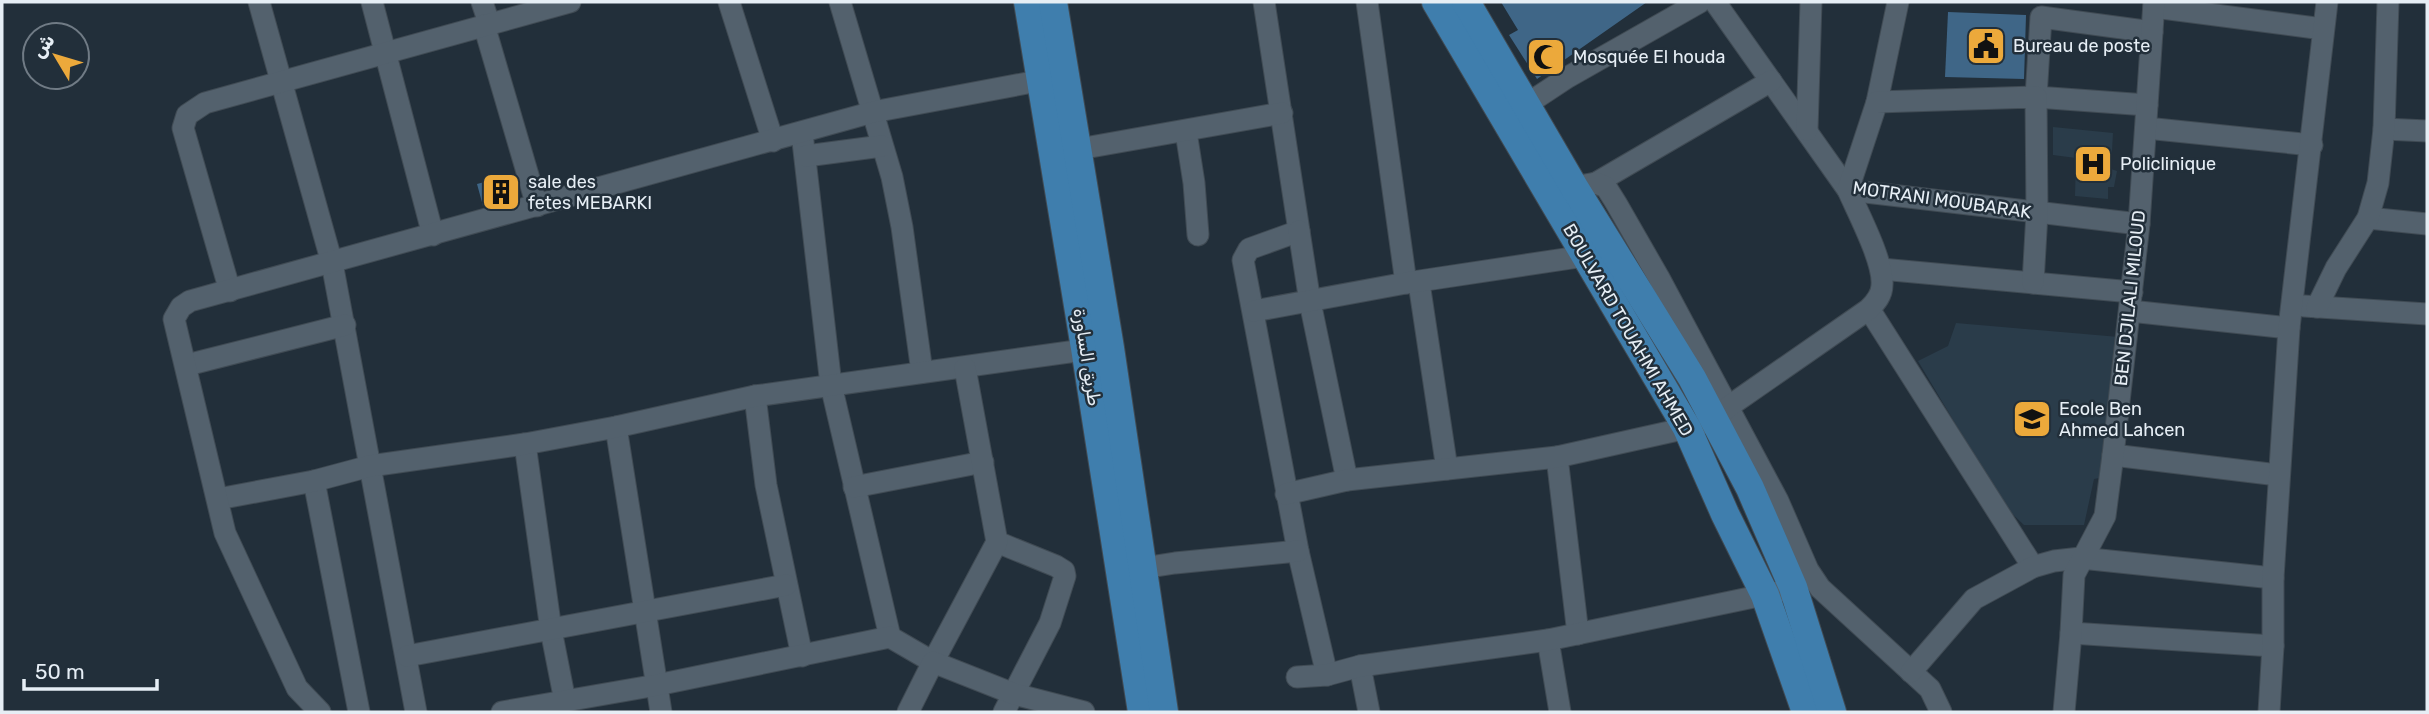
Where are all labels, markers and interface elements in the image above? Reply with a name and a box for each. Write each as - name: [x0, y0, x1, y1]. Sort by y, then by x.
- north arrow: [21, 21, 91, 91]
- public building icon: Bureau de poste: [1965, 25, 2007, 67]
- text: ش: [27, 29, 59, 62]
- place label: Bureau de poste: [2013, 35, 2150, 57]
- mosque icon: Mosquée El houda: [1525, 36, 1567, 78]
- place label: Mosquée El houda: [1573, 46, 1725, 68]
- hospital icon: Policlinique: [2072, 143, 2114, 185]
- place label: Policlinique: [2120, 153, 2216, 175]
- building icon: sale des fetes MEBARKI: [480, 171, 522, 213]
- place label: sale des fetes MEBARKI: [528, 171, 652, 214]
- street label: MOTRANI MOUBARAK: [1851, 177, 2033, 223]
- street label: BEN DJILALI MILOUD: [2110, 209, 2150, 387]
- street label: BOULVARD TOUAHMI AHMED: [1558, 220, 1698, 440]
- street label: طريق الساورة: [1068, 306, 1106, 408]
- school or university icon: Ecole Ben Ahmed Lahcen: [2011, 398, 2053, 440]
- place label: Ecole Ben Ahmed Lahcen: [2059, 398, 2185, 441]
- scale bar: [24, 648, 158, 692]
- text: 50 m: [35, 659, 85, 684]

